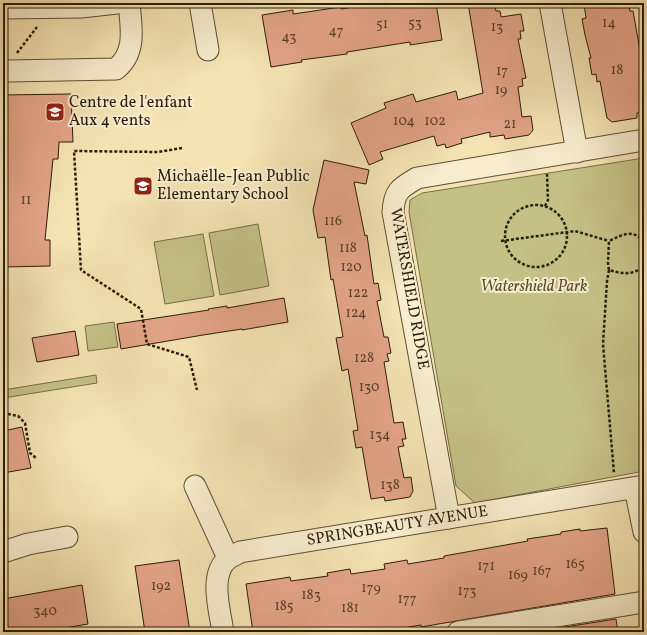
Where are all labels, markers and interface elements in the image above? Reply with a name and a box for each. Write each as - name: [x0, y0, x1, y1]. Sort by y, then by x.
- house number: 53: [408, 14, 422, 33]
- house number: 14: [602, 14, 616, 33]
- house number: 51: [376, 15, 388, 34]
- house number: 13: [491, 18, 503, 37]
- house number: 47: [328, 22, 344, 41]
- house number: 43: [282, 28, 296, 47]
- house number: 18: [611, 61, 623, 80]
- house number: 17: [496, 62, 508, 81]
- house number: 19: [495, 81, 507, 100]
- place label: Centre de l'enfant Aux 4 vents: [69, 92, 193, 132]
- school or university icon: Centre de l'enfant Aux 4 vents: [44, 101, 66, 123]
- house number: 104: [393, 112, 415, 131]
- house number: 102: [424, 112, 446, 131]
- house number: 21: [504, 115, 516, 134]
- place label: Michaëlle-Jean Public Elementary School: [157, 166, 310, 206]
- school or university icon: Michaëlle-Jean Public Elementary School: [132, 175, 154, 197]
- house number: 11: [21, 191, 31, 210]
- street label: WATERSHIELD RIDGE: [384, 206, 434, 372]
- house number: 116: [324, 212, 342, 231]
- house number: 118: [339, 239, 357, 258]
- house number: 120: [340, 258, 362, 277]
- park label: Watershield Park: [481, 276, 588, 298]
- house number: 122: [348, 284, 368, 303]
- house number: 124: [346, 304, 366, 323]
- house number: 128: [354, 349, 374, 368]
- house number: 130: [359, 378, 379, 397]
- house number: 134: [370, 426, 390, 445]
- house number: 138: [380, 476, 400, 495]
- street label: SPRINGBEAUTY AVENUE: [305, 501, 490, 552]
- house number: 165: [565, 555, 585, 574]
- house number: 171: [477, 557, 495, 576]
- house number: 167: [532, 562, 552, 581]
- house number: 169: [508, 566, 528, 585]
- house number: 192: [151, 577, 171, 596]
- house number: 179: [361, 579, 381, 598]
- house number: 173: [458, 582, 476, 601]
- house number: 183: [301, 586, 321, 605]
- house number: 177: [397, 590, 417, 609]
- house number: 185: [274, 597, 294, 616]
- house number: 181: [341, 599, 359, 618]
- house number: 340: [33, 602, 57, 621]

